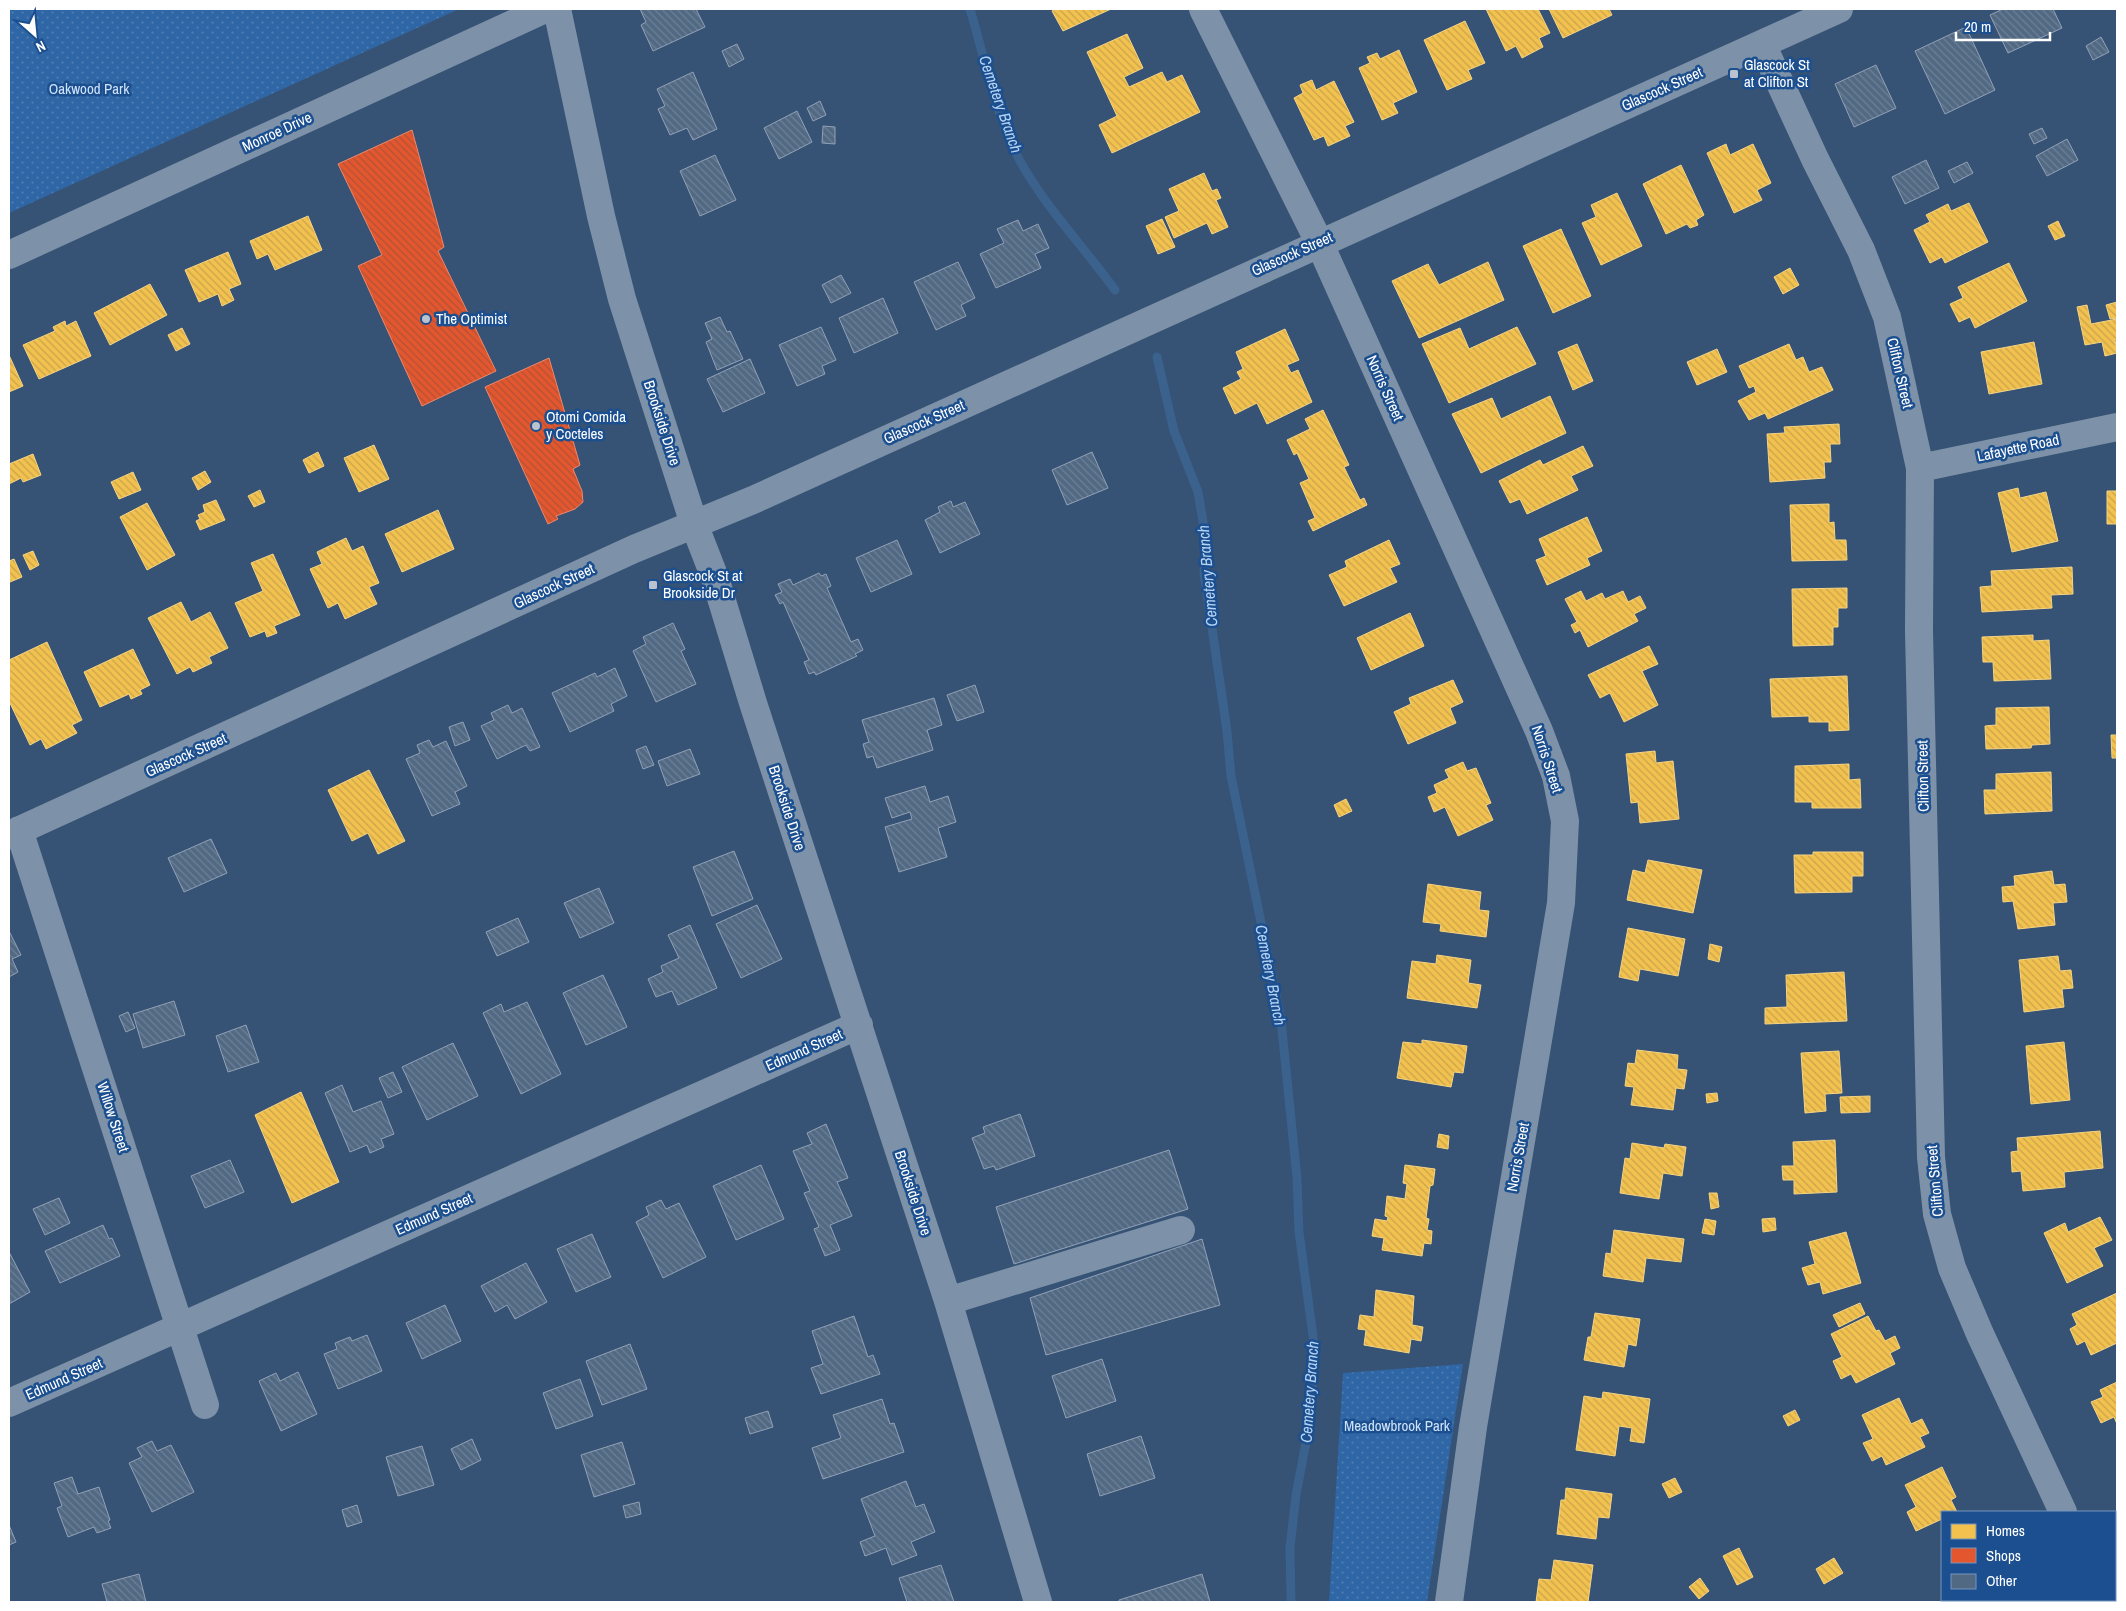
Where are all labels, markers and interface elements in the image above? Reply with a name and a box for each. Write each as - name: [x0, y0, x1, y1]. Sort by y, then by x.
- north arrow: [10, 10, 60, 60]
- scale bar: [1956, 10, 2050, 42]
- text: 20 m: [1964, 16, 1991, 37]
- text: N: [33, 37, 49, 56]
- water label: Cemetery Branch: [974, 52, 1028, 156]
- place label: Glascock St at Clifton St: [1744, 54, 1810, 92]
- street label: Glascock Street: [1618, 61, 1706, 116]
- marker: Glascock St at Clifton St: [1728, 68, 1740, 80]
- park label: Oakwood Park: [49, 78, 130, 99]
- street label: Monroe Drive: [239, 106, 315, 157]
- street label: Glascock Street: [1248, 226, 1336, 281]
- place label: The Optimist: [436, 308, 508, 329]
- marker: The Optimist: [420, 313, 432, 325]
- street label: Clifton Street: [1882, 336, 1919, 411]
- street label: Norris Street: [1362, 352, 1409, 424]
- street label: Brookside Drive: [639, 378, 686, 468]
- street label: Glascock Street: [880, 394, 968, 449]
- place label: Otomi Comida y Cocteles: [546, 406, 626, 444]
- marker: Otomi Comida y Cocteles: [530, 420, 542, 432]
- street label: Lafayette Road: [1975, 429, 2061, 466]
- water label: Cemetery Branch: [1192, 524, 1222, 628]
- street label: Glascock Street: [510, 557, 598, 613]
- place label: Glascock St at Brookside Dr: [663, 565, 743, 603]
- marker: Glascock St at Brookside Dr: [647, 579, 659, 591]
- street label: Norris Street: [1527, 722, 1568, 796]
- street label: Glascock Street: [142, 727, 230, 782]
- street label: Clifton Street: [1911, 739, 1934, 812]
- street label: Brookside Drive: [764, 763, 811, 853]
- water label: Cemetery Branch: [1250, 923, 1292, 1027]
- street label: Edmund Street: [762, 1023, 846, 1076]
- street label: Willow Street: [92, 1079, 135, 1155]
- street label: Norris Street: [1501, 1120, 1534, 1193]
- street label: Clifton Street: [1921, 1144, 1948, 1218]
- street label: Brookside Drive: [890, 1148, 937, 1238]
- street label: Edmund Street: [392, 1187, 476, 1240]
- water label: Cemetery Branch: [1294, 1340, 1324, 1444]
- street label: Edmund Street: [22, 1352, 106, 1405]
- park label: Meadowbrook Park: [1344, 1415, 1451, 1436]
- legend: [1941, 1511, 2116, 1601]
- text: Homes: [1986, 1520, 2025, 1541]
- text: Shops: [1986, 1545, 2021, 1566]
- text: Other: [1986, 1570, 2017, 1591]

